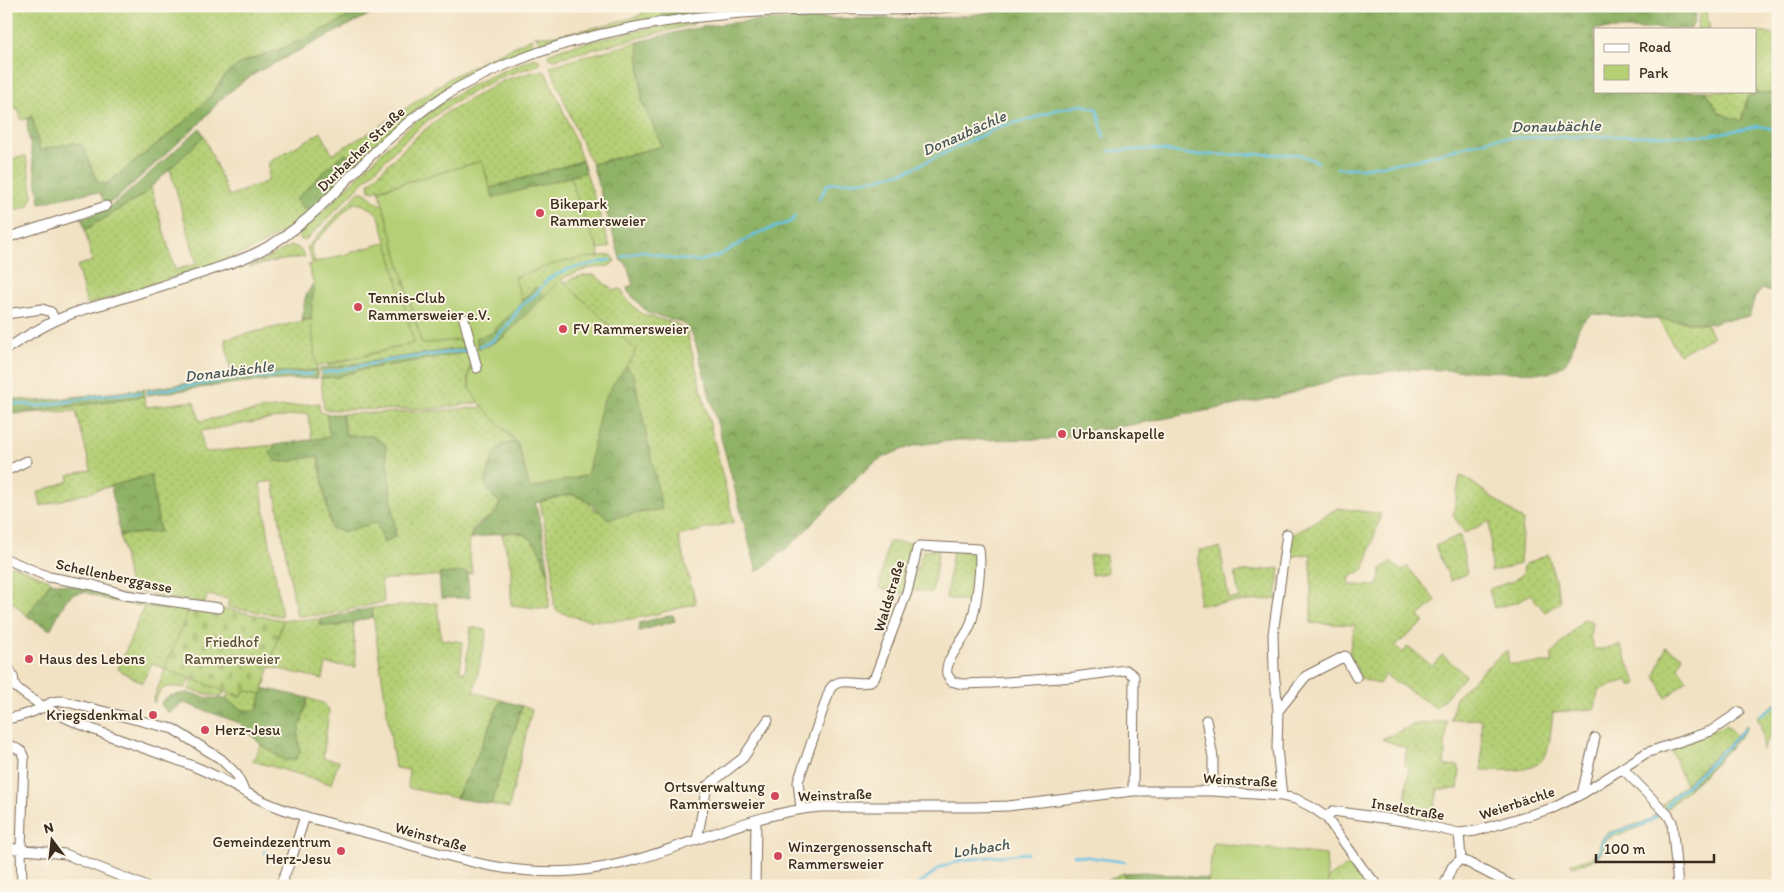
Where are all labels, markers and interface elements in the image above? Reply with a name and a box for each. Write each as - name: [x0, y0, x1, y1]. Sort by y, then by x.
- legend: [1594, 28, 1756, 92]
- text: Road: [1639, 38, 1672, 56]
- text: Park: [1639, 64, 1669, 82]
- street label: Durbacher Straße: [313, 103, 409, 195]
- water label: Donaubächle: [919, 106, 1010, 160]
- water label: Donaubächle: [1511, 116, 1602, 136]
- place label: Bikepark Rammersweier: [550, 195, 646, 230]
- marker: Bikepark Rammersweier: [534, 207, 546, 219]
- place label: Tennis-Club Rammersweier e.V.: [368, 289, 491, 324]
- marker: Tennis-Club Rammersweier e.V.: [352, 301, 364, 313]
- place label: FV Rammersweier: [573, 320, 689, 338]
- marker: FV Rammersweier: [557, 323, 569, 335]
- water label: Donaubächle: [183, 356, 276, 386]
- place label: Urbanskapelle: [1072, 425, 1165, 443]
- marker: Urbanskapelle: [1056, 428, 1068, 440]
- street label: Schellenberggasse: [54, 555, 174, 597]
- street label: Waldstraße: [870, 558, 908, 634]
- park label: Friedhof Rammersweier: [184, 633, 280, 668]
- place label: Haus des Lebens: [39, 650, 145, 668]
- marker: Haus des Lebens: [23, 653, 35, 665]
- place label: Kriegsdenkmal: [46, 706, 144, 724]
- marker: Kriegsdenkmal: [147, 709, 159, 721]
- place label: Herz-Jesu: [215, 721, 281, 739]
- marker: Herz-Jesu: [199, 724, 211, 736]
- street label: Weinstraße: [1202, 769, 1278, 791]
- place label: Ortsverwaltung Rammersweier: [664, 778, 765, 813]
- street label: Weierbächle: [1477, 782, 1557, 824]
- street label: Weinstraße: [798, 785, 872, 805]
- marker: Ortsverwaltung Rammersweier: [769, 790, 781, 802]
- street label: Inselstraße: [1370, 794, 1446, 824]
- north arrow: [28, 814, 78, 864]
- text: N: [42, 818, 56, 837]
- street label: Weinstraße: [393, 818, 469, 856]
- scale bar: [1596, 832, 1714, 864]
- place label: Gemeindezentrum Herz-Jesu: [213, 833, 332, 868]
- water label: Lohbach: [951, 834, 1011, 862]
- place label: Winzergenossenschaft Rammersweier: [788, 838, 932, 873]
- text: 100 m: [1604, 840, 1646, 858]
- marker: Gemeindezentrum Herz-Jesu: [335, 845, 347, 857]
- marker: Winzergenossenschaft Rammersweier: [772, 850, 784, 862]

